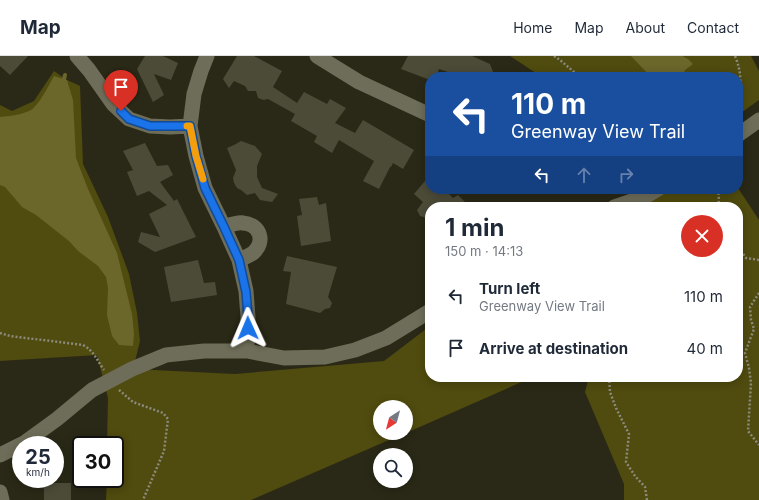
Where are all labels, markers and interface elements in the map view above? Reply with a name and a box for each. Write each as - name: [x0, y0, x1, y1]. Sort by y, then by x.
- text: Map: [20, 16, 61, 39]
- text: Home: [513, 19, 552, 36]
- text: Map: [574, 19, 604, 36]
- text: About: [626, 19, 665, 36]
- text: Contact: [687, 19, 739, 36]
- pin: [104, 70, 138, 111]
- icon: arrive: [110, 76, 132, 98]
- text: 110 m: [511, 87, 586, 121]
- icon: left: [445, 88, 497, 140]
- text: Greenway View Trail: [511, 121, 685, 142]
- icon: left: [531, 164, 553, 186]
- icon: ahead: [573, 164, 595, 186]
- icon: right: [615, 164, 637, 186]
- text: 1 min: [445, 213, 504, 242]
- button: close: [681, 215, 723, 257]
- text: 150 m · 14:13: [445, 243, 523, 259]
- text: Turn left: [479, 279, 540, 298]
- icon: left: [445, 285, 467, 307]
- text: 110 m: [684, 287, 723, 306]
- text: Greenway View Trail: [479, 298, 605, 314]
- position arrow: [227, 307, 269, 349]
- icon: arrive: [445, 337, 467, 359]
- text: Arrive at destination: [479, 339, 628, 358]
- text: 40 m: [686, 339, 723, 358]
- north arrow: [373, 400, 413, 440]
- map controls: [373, 400, 413, 488]
- speed limit sign: 30: [72, 436, 124, 488]
- text: 25: [25, 445, 51, 469]
- button: search: [373, 448, 413, 488]
- text: km/h: [26, 466, 50, 478]

